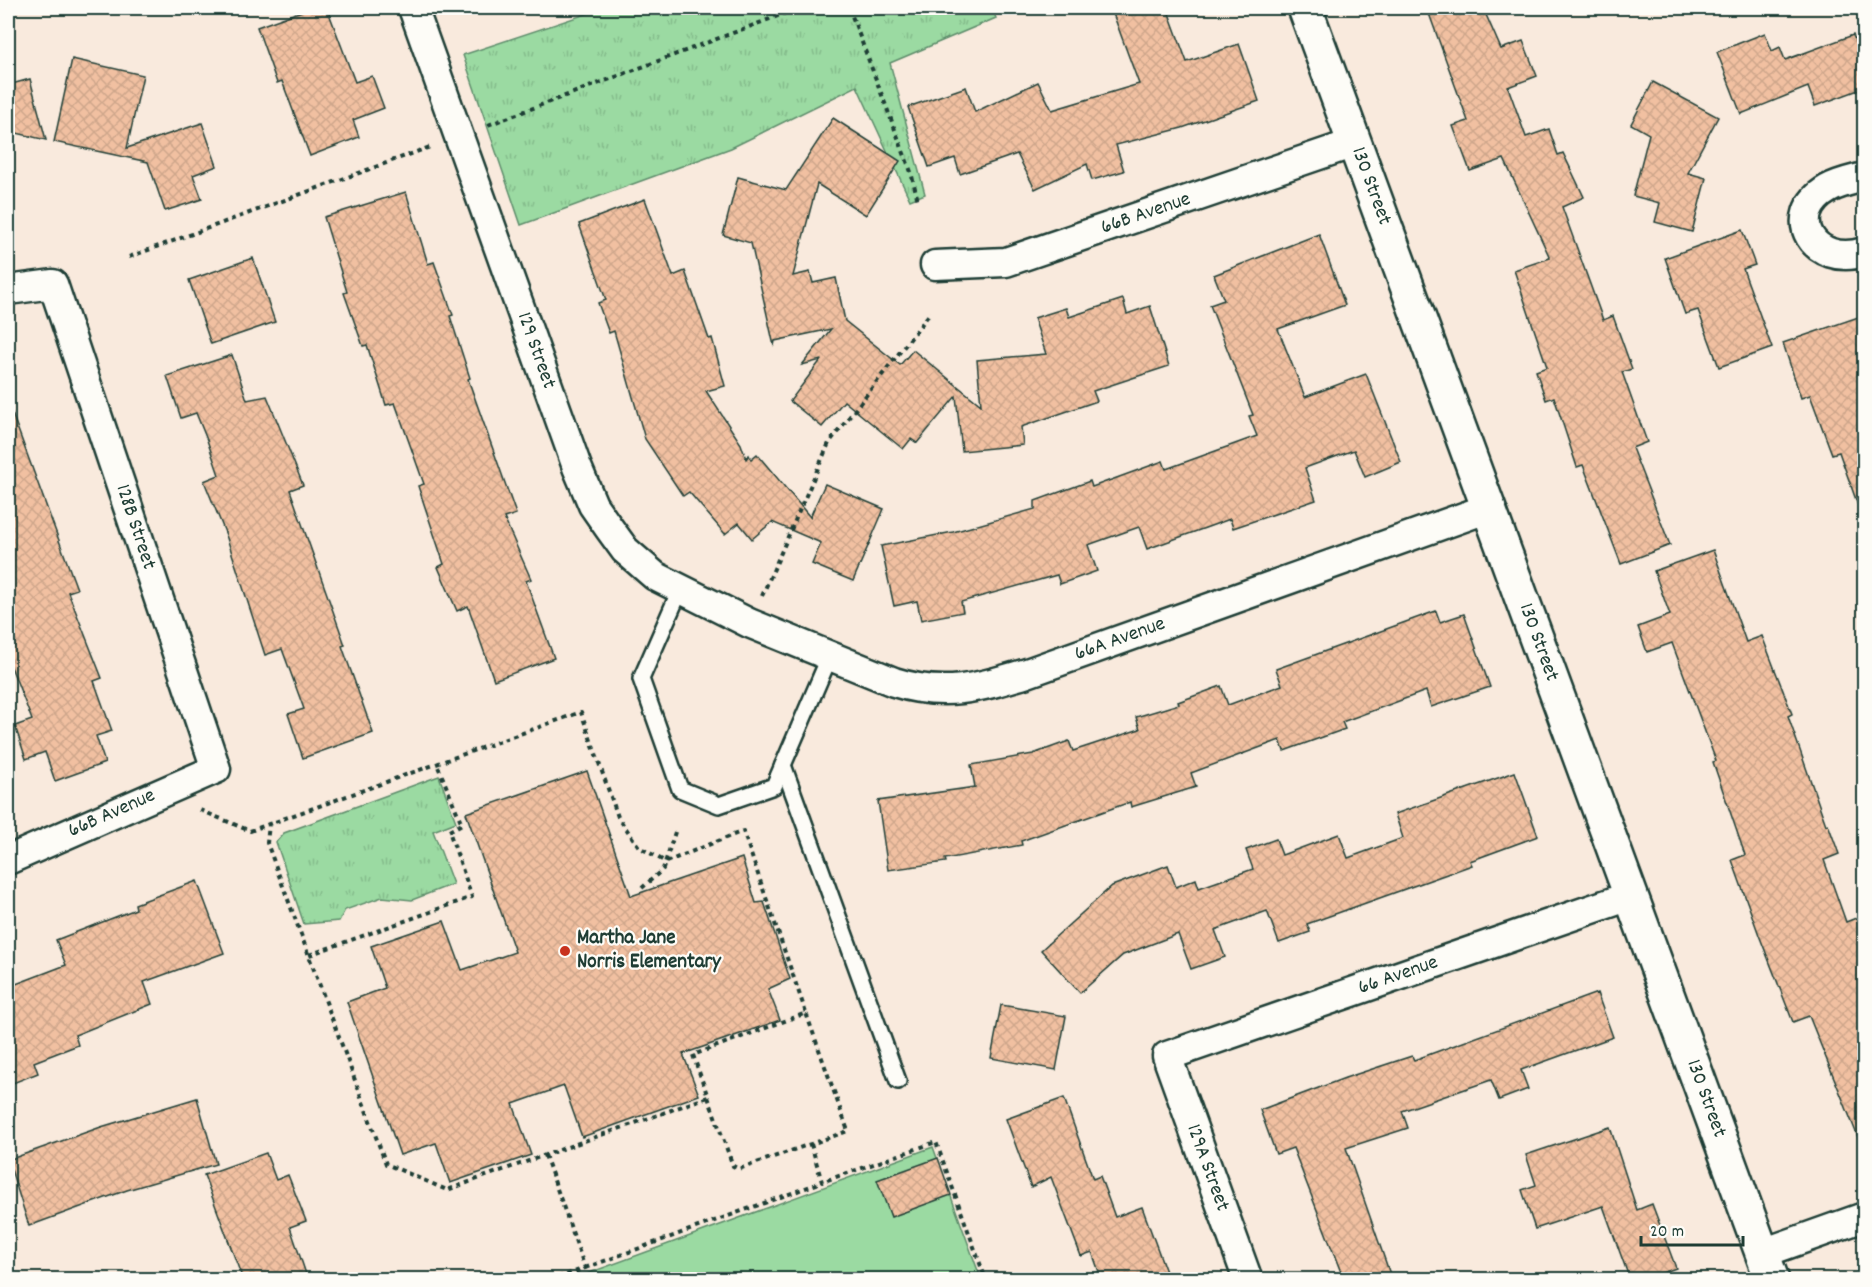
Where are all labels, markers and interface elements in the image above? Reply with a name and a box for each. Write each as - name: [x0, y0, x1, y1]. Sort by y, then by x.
- street label: 130 Street: [1342, 143, 1399, 230]
- street label: 66B Avenue: [1097, 185, 1195, 243]
- street label: 129 Street: [508, 308, 563, 393]
- street label: 128B Street: [107, 481, 163, 574]
- street label: 130 Street: [1510, 599, 1566, 686]
- street label: 66A Avenue: [1071, 610, 1170, 670]
- street label: 66B Avenue: [64, 781, 160, 847]
- place label: Martha Jane Norris Elementary: [577, 924, 722, 978]
- marker: Martha Jane Norris Elementary: [558, 944, 572, 958]
- street label: 66 Avenue: [1354, 948, 1442, 1004]
- street label: 130 Street: [1677, 1055, 1734, 1142]
- street label: 129A Street: [1177, 1120, 1237, 1216]
- scale bar: [1641, 1209, 1743, 1247]
- text: 20 m: [1650, 1220, 1684, 1245]

